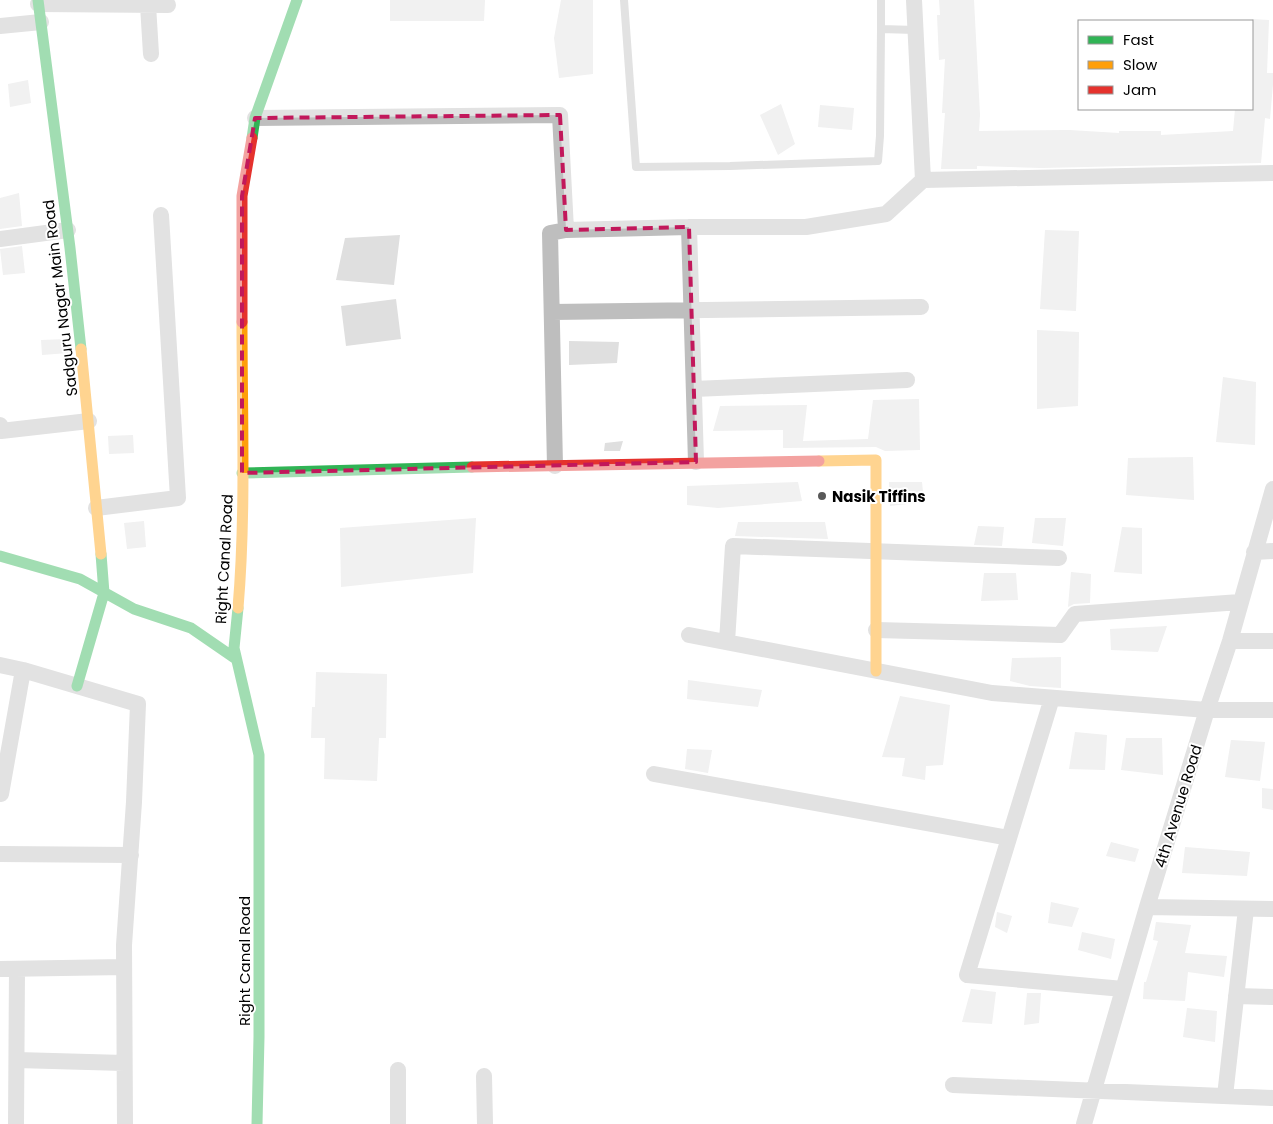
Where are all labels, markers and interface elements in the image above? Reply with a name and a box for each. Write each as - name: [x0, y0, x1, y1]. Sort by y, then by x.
- legend: [1078, 20, 1253, 110]
- text: Fast: [1123, 29, 1154, 50]
- text: Slow: [1123, 54, 1158, 75]
- text: Jam: [1123, 79, 1157, 100]
- street label: Sadguru Nagar Main Road: [38, 198, 82, 398]
- place label: Nasik Tiffins: [832, 486, 926, 507]
- marker: Nasik Tiffins: [816, 490, 828, 502]
- street label: Right Canal Road: [210, 493, 238, 625]
- street label: 4th Avenue Road: [1149, 742, 1207, 870]
- street label: Right Canal Road: [234, 896, 255, 1026]

